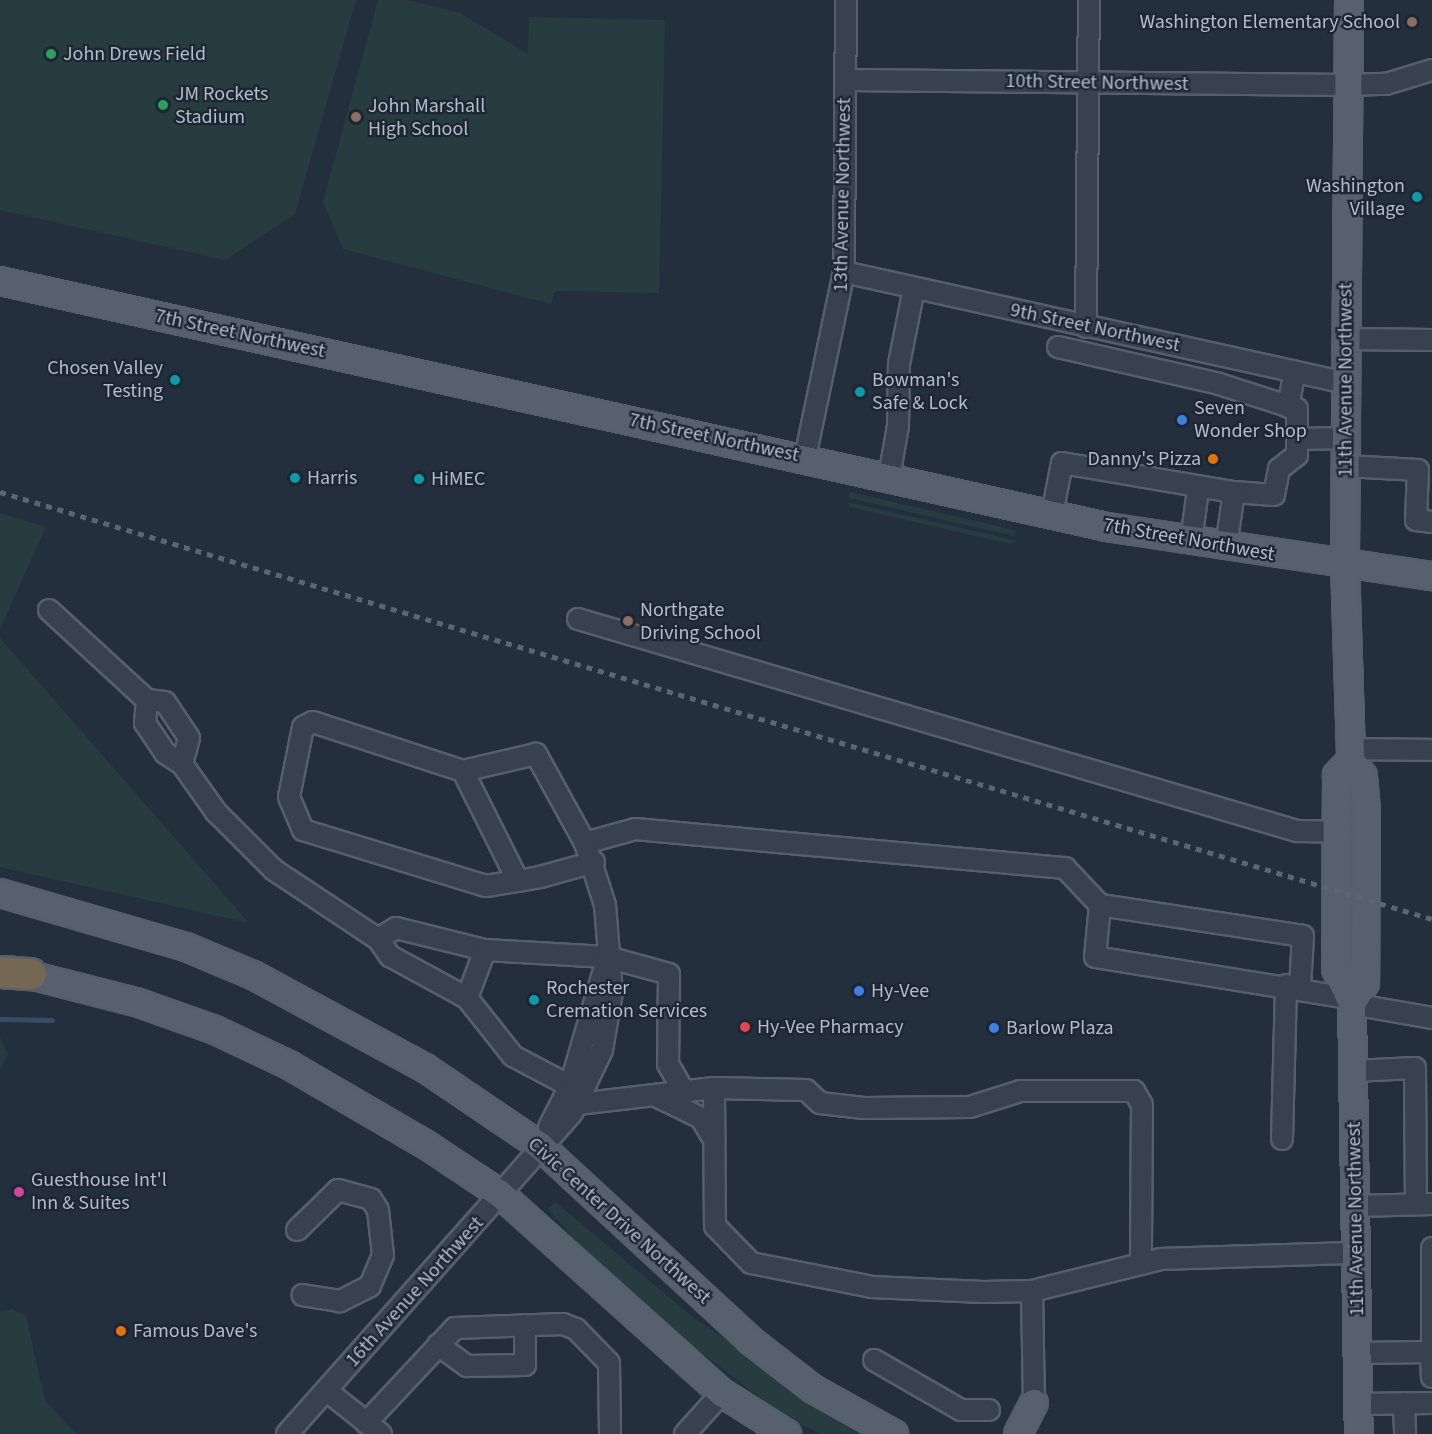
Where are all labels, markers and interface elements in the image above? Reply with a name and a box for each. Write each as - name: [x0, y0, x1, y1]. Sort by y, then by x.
- place label: Washington Elementary School: [1139, 10, 1400, 34]
- marker: Washington Elementary School: [1405, 15, 1419, 29]
- place label: John Drews Field: [63, 42, 206, 66]
- marker: John Drews Field: [44, 47, 58, 61]
- street label: 10th Street Northwest: [1005, 69, 1189, 97]
- place label: JM Rockets Stadium: [175, 82, 268, 129]
- place label: John Marshall High School: [368, 94, 485, 141]
- marker: JM Rockets Stadium: [156, 98, 170, 112]
- street label: 13th Avenue Northwest: [829, 98, 857, 292]
- marker: John Marshall High School: [349, 110, 363, 124]
- place label: Washington Village: [1306, 174, 1405, 221]
- marker: Washington Village: [1410, 190, 1424, 204]
- street label: 11th Avenue Northwest: [1334, 283, 1358, 477]
- street label: 9th Street Northwest: [1008, 298, 1182, 358]
- street label: 7th Street Northwest: [153, 304, 327, 364]
- place label: Chosen Valley Testing: [47, 356, 163, 403]
- place label: Bowman's Safe & Lock: [872, 368, 968, 415]
- marker: Chosen Valley Testing: [168, 373, 182, 387]
- marker: Bowman's Safe & Lock: [853, 385, 867, 399]
- place label: Seven Wonder Shop: [1194, 396, 1307, 443]
- street label: 7th Street Northwest: [627, 408, 801, 468]
- marker: Seven Wonder Shop: [1175, 413, 1189, 427]
- place label: Danny's Pizza: [1088, 447, 1201, 471]
- marker: Danny's Pizza: [1206, 452, 1220, 466]
- place label: Harris: [307, 466, 357, 490]
- place label: HiMEC: [431, 467, 485, 491]
- marker: Harris: [288, 471, 302, 485]
- marker: HiMEC: [412, 472, 426, 486]
- street label: 7th Street Northwest: [1102, 513, 1276, 567]
- place label: Northgate Driving School: [640, 598, 761, 645]
- marker: Northgate Driving School: [621, 614, 635, 628]
- place label: Rochester Cremation Services: [546, 976, 707, 1023]
- place label: Hy-Vee: [871, 979, 929, 1003]
- marker: Hy-Vee: [852, 984, 866, 998]
- marker: Rochester Cremation Services: [527, 993, 541, 1007]
- place label: Hy-Vee Pharmacy: [757, 1015, 904, 1039]
- place label: Barlow Plaza: [1006, 1016, 1114, 1040]
- marker: Hy-Vee Pharmacy: [738, 1020, 752, 1034]
- marker: Barlow Plaza: [987, 1021, 1001, 1035]
- street label: 11th Avenue Northwest: [1342, 1122, 1370, 1316]
- street label: Civic Center Drive Northwest: [523, 1132, 715, 1310]
- place label: Guesthouse Int'l Inn & Suites: [31, 1168, 167, 1215]
- marker: Guesthouse Int'l Inn & Suites: [12, 1185, 26, 1199]
- street label: 16th Avenue Northwest: [341, 1212, 489, 1372]
- place label: Famous Dave's: [133, 1319, 257, 1343]
- marker: Famous Dave's: [114, 1324, 128, 1338]

